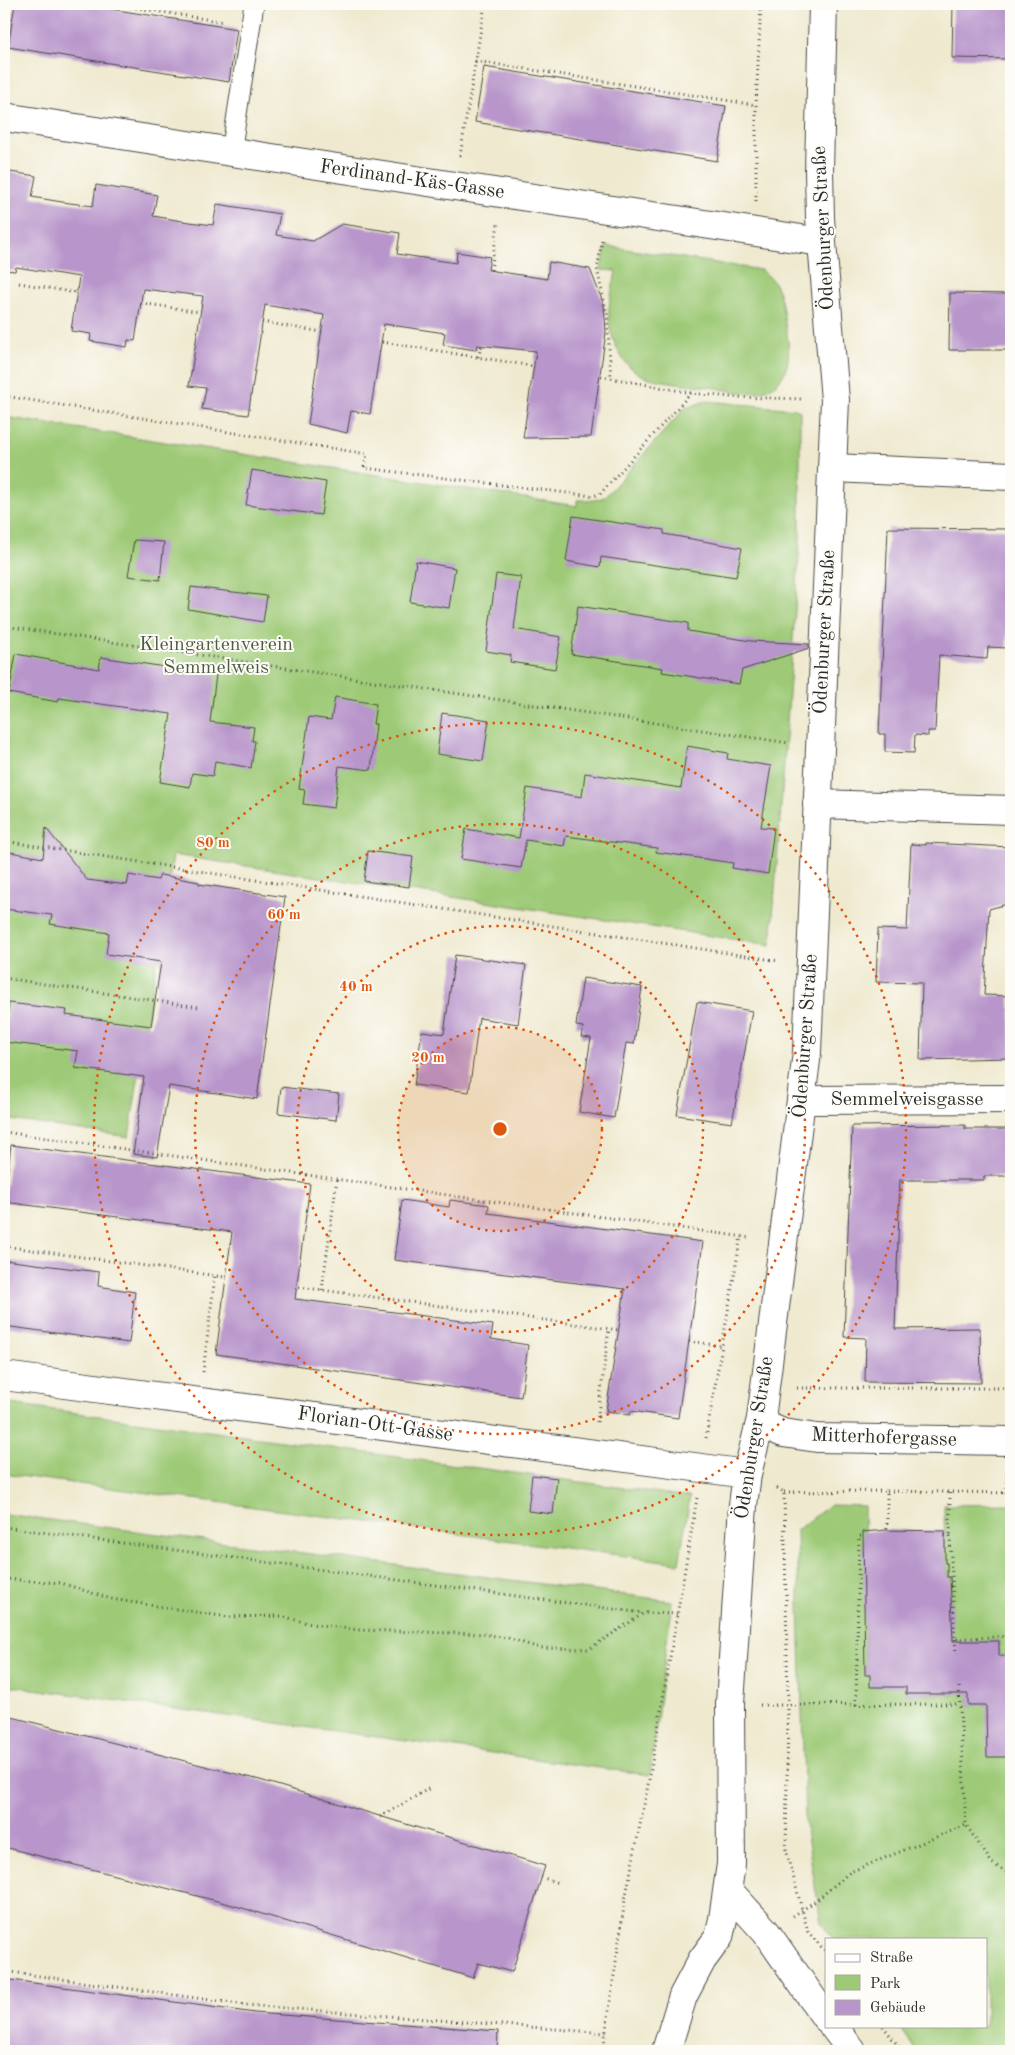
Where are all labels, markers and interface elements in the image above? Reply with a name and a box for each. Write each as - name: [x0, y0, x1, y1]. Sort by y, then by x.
- street label: Ödenburger Straße: [807, 145, 838, 311]
- street label: Ferdinand-Käs-Gasse: [318, 157, 506, 203]
- street label: Ödenburger Straße: [808, 549, 839, 715]
- park label: Kleingartenverein Semmelweis: [139, 635, 293, 678]
- text: 80 m: [196, 836, 230, 851]
- text: 60 m: [267, 908, 301, 923]
- street label: Ödenburger Straße: [787, 953, 822, 1119]
- text: 40 m: [339, 980, 373, 995]
- text: 20 m: [411, 1051, 445, 1066]
- street label: Semmelweisgasse: [830, 1090, 984, 1110]
- centre of rings: [491, 1120, 509, 1138]
- street label: Ödenburger Straße: [729, 1355, 778, 1521]
- street label: Florian-Ott-Gasse: [296, 1404, 454, 1446]
- street label: Mitterhofergasse: [811, 1425, 957, 1451]
- legend: [825, 1938, 988, 2028]
- text: Straße: [870, 1951, 913, 1966]
- text: Park: [870, 1977, 901, 1992]
- text: Gebäude: [870, 2001, 926, 2016]

